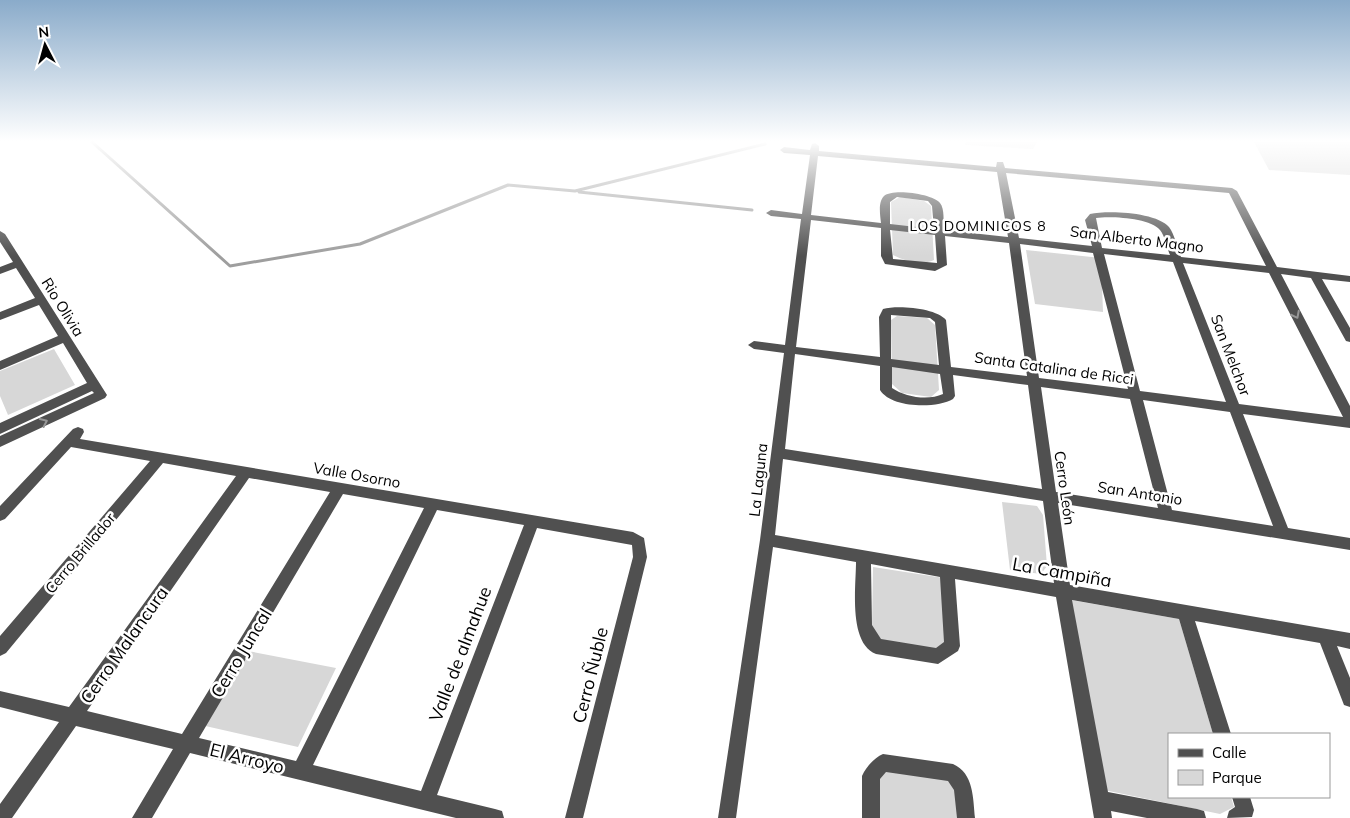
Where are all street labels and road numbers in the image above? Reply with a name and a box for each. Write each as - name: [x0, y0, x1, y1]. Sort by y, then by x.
- street label: San Alberto Magno: [1069, 221, 1205, 257]
- street label: Rio Olivia: [38, 274, 88, 340]
- street label: San Melchor: [1207, 312, 1255, 399]
- street label: Santa Catalina de Ricci: [973, 347, 1135, 389]
- street label: La Laguna: [745, 442, 771, 518]
- street label: Cerro León: [1050, 450, 1080, 526]
- street label: Valle Osorno: [312, 458, 402, 492]
- street label: San Antonio: [1096, 477, 1184, 509]
- street label: Cerro Brillador: [41, 508, 120, 597]
- street label: La Campiña: [1011, 552, 1113, 592]
- street label: Cerro Malancura: [75, 582, 173, 708]
- street label: Valle de almahue: [424, 583, 496, 725]
- street label: Cerro Juncal: [205, 604, 277, 702]
- street label: Cerro Ñuble: [567, 625, 613, 725]
- street label: El Arroyo: [208, 738, 286, 778]

